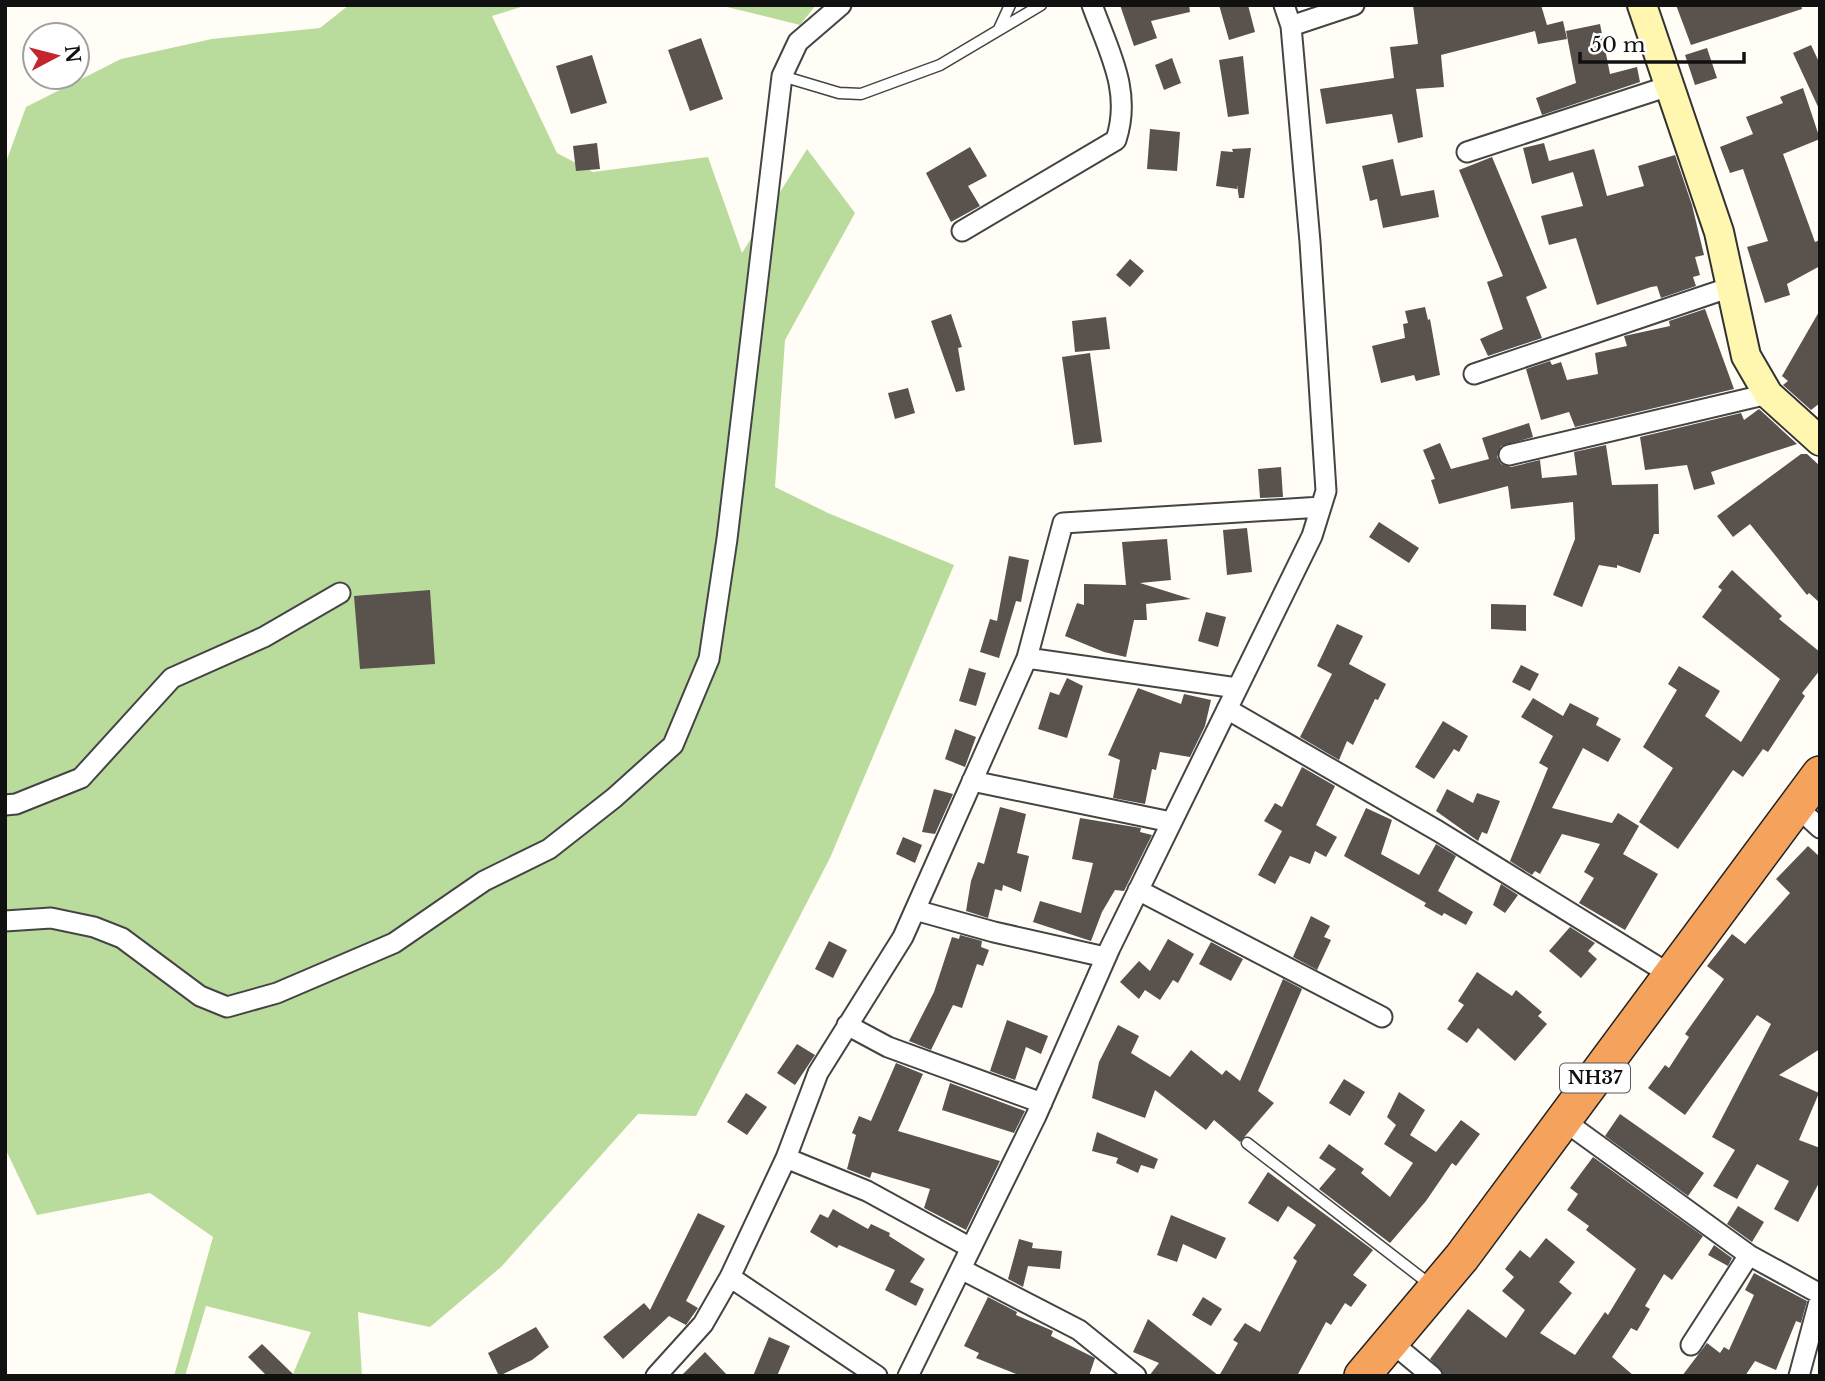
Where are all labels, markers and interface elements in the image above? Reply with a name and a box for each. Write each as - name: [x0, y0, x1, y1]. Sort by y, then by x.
- north arrow: [21, 21, 91, 91]
- scale bar: [1580, 21, 1744, 65]
- text: 50 m: [1590, 32, 1646, 58]
- text: N: [60, 44, 85, 64]
- road number: NH37: [1560, 1064, 1630, 1092]

